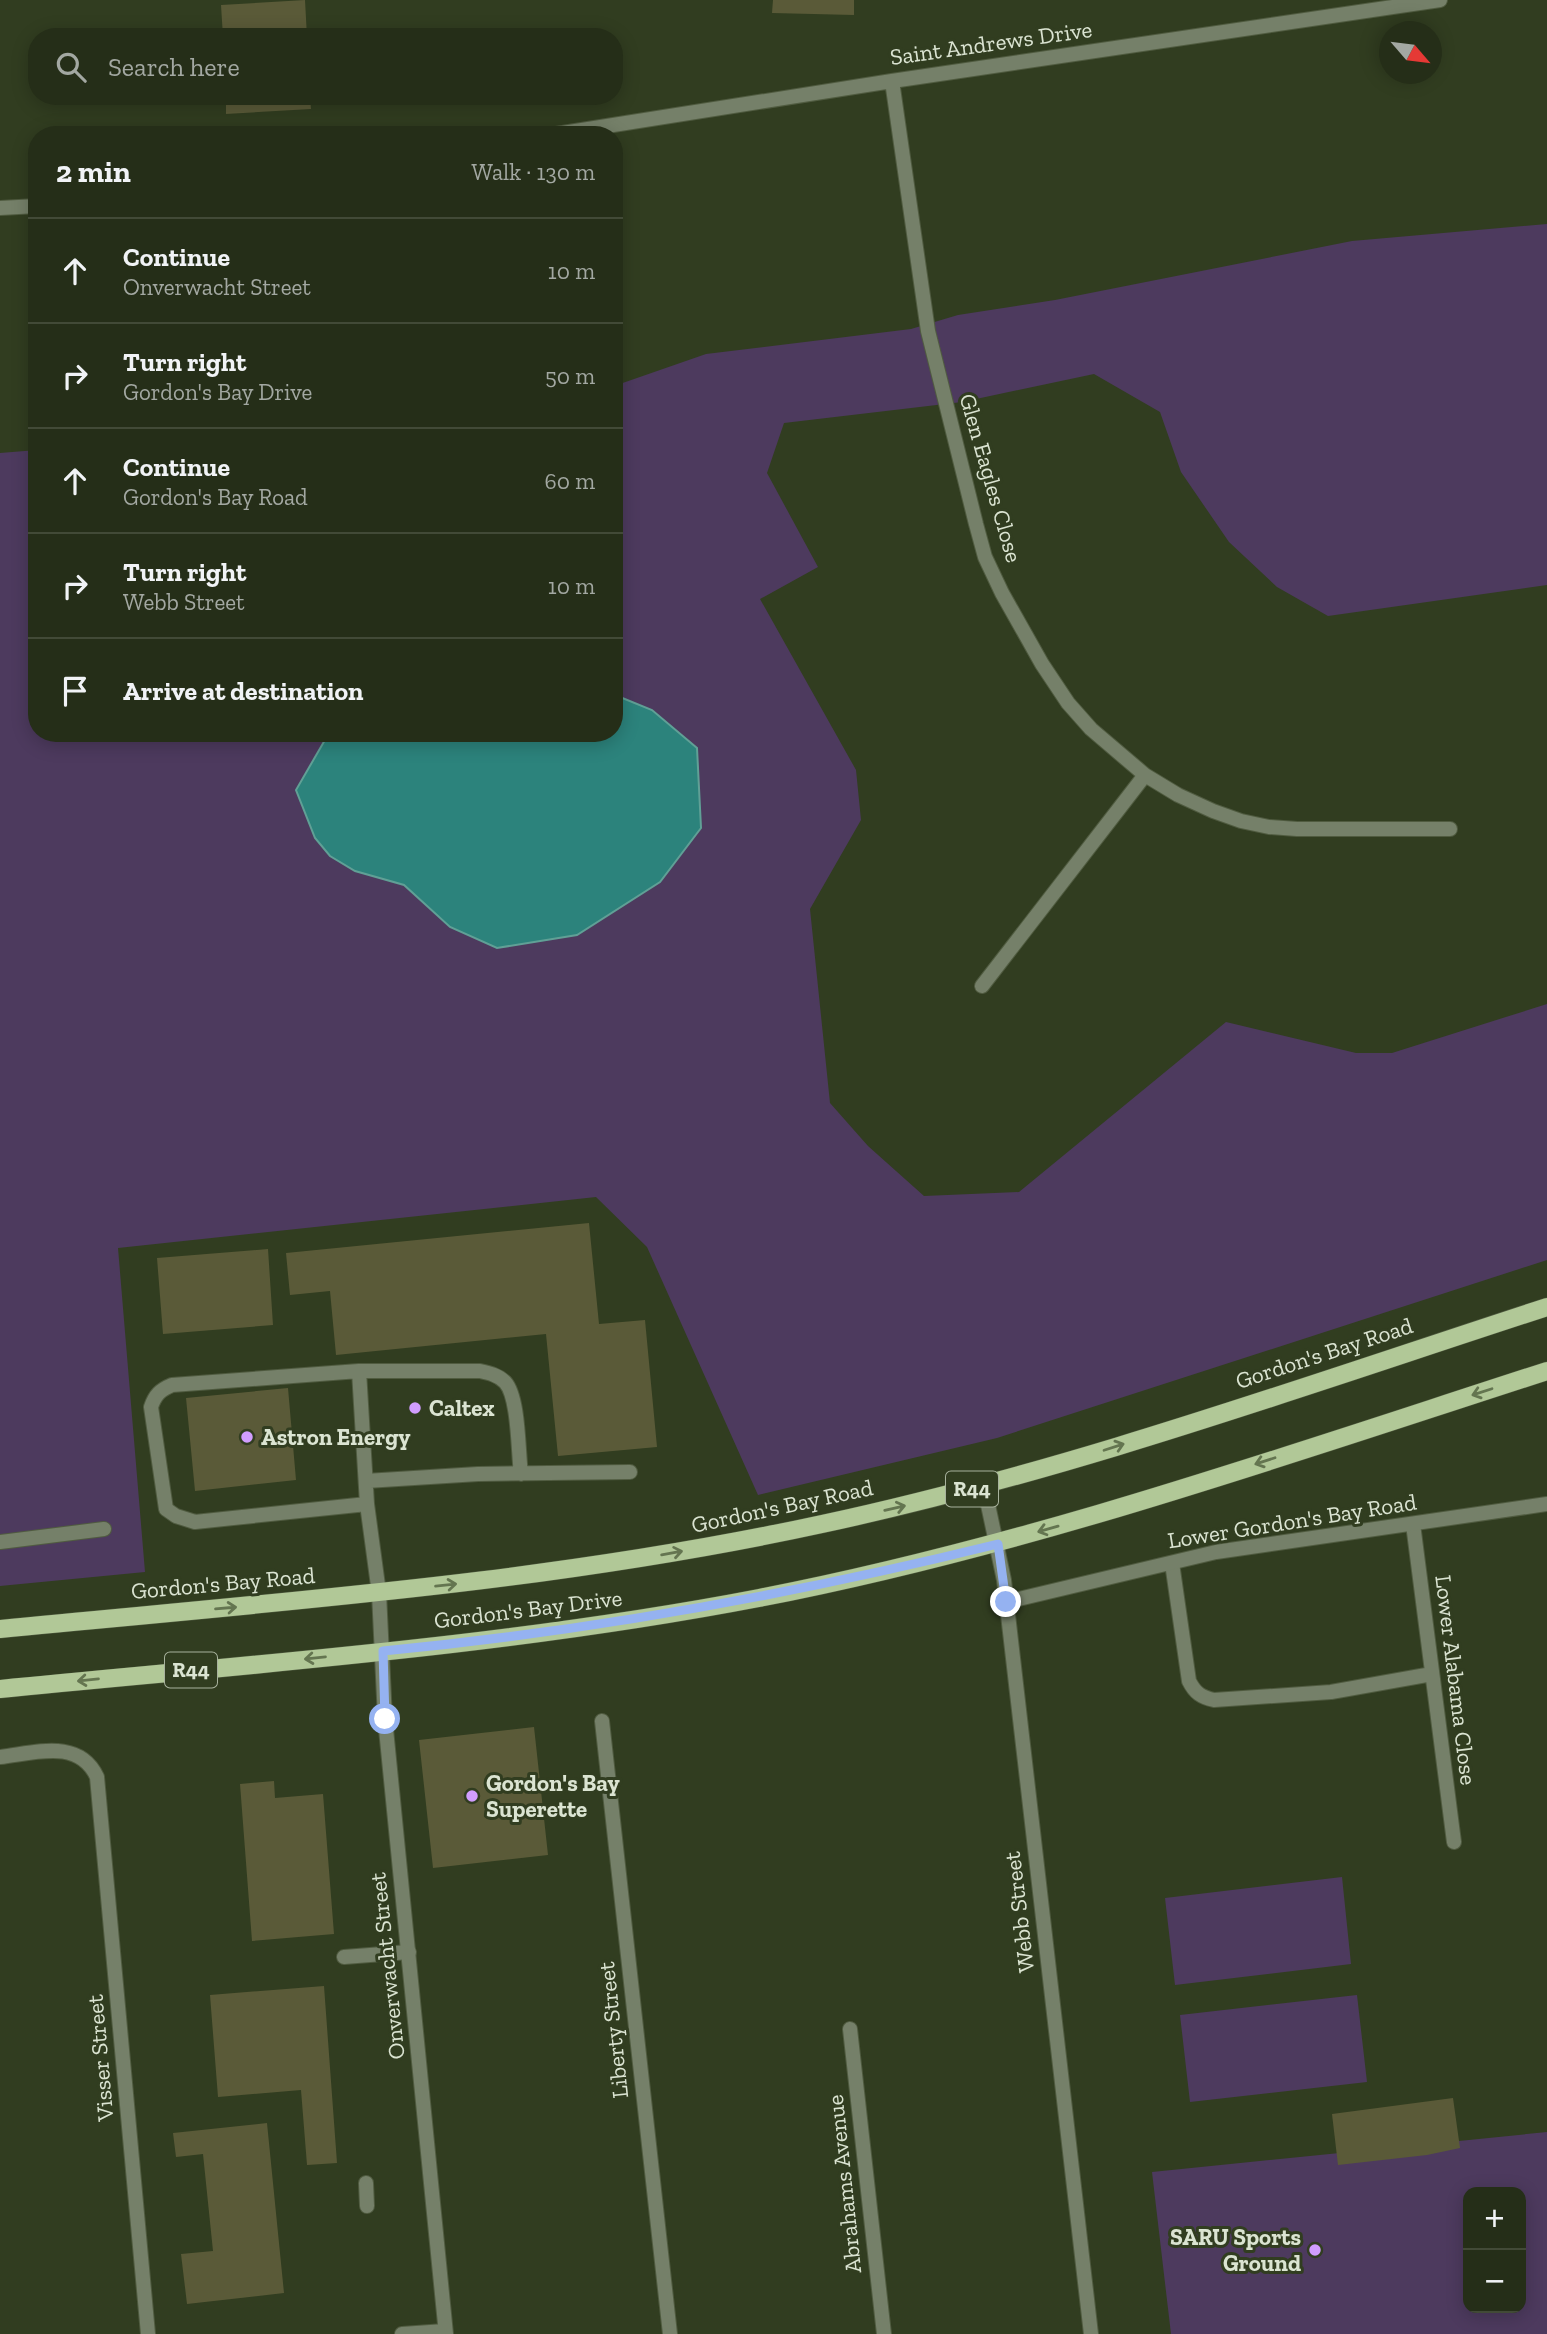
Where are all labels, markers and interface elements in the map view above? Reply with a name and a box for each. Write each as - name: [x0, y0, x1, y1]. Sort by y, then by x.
- street label: Saint Andrews Drive: [888, 15, 1094, 71]
- north arrow: [1379, 21, 1442, 84]
- search box: [28, 28, 623, 105]
- icon: search: [52, 48, 90, 86]
- text: Search here: [108, 51, 240, 83]
- text: 2 min: [56, 154, 131, 190]
- text: Walk · 130 m: [471, 158, 595, 186]
- text: Continue: [123, 241, 230, 273]
- icon: ahead: [56, 252, 94, 290]
- text: 10 m: [548, 257, 595, 285]
- text: Onverwacht Street: [123, 273, 311, 301]
- text: Turn right: [123, 346, 246, 378]
- icon: right: [56, 357, 94, 395]
- text: 50 m: [545, 362, 595, 390]
- text: Gordon's Bay Drive: [123, 378, 312, 406]
- street label: Glen Eagles Close: [954, 390, 1028, 566]
- text: Continue: [123, 451, 230, 483]
- icon: ahead: [56, 462, 94, 500]
- text: 60 m: [544, 467, 595, 495]
- text: Gordon's Bay Road: [123, 483, 308, 511]
- text: Turn right: [123, 556, 246, 588]
- icon: right: [56, 567, 94, 605]
- text: 10 m: [548, 572, 595, 600]
- text: Webb Street: [123, 588, 245, 616]
- icon: arrive: [56, 672, 94, 710]
- text: Arrive at destination: [123, 675, 363, 707]
- street label: Gordon's Bay Road: [1232, 1311, 1416, 1395]
- one-way arrow: [1471, 1386, 1493, 1399]
- place label: Caltex: [429, 1394, 495, 1422]
- marker: Caltex: [407, 1400, 423, 1416]
- place label: Astron Energy: [261, 1423, 411, 1451]
- marker: Astron Energy: [239, 1429, 255, 1445]
- one-way arrow: [1102, 1440, 1124, 1453]
- one-way arrow: [1255, 1456, 1277, 1468]
- road number: R44: [946, 1472, 998, 1506]
- street label: Gordon's Bay Road: [689, 1473, 876, 1539]
- street label: Lower Gordon's Bay Road: [1166, 1487, 1419, 1554]
- one-way arrow: [883, 1501, 906, 1514]
- one-way arrow: [1038, 1524, 1060, 1537]
- one-way arrow: [660, 1546, 683, 1559]
- street label: Gordon's Bay Road: [130, 1561, 317, 1605]
- street label: Lower Alabama Close: [1429, 1573, 1483, 1787]
- one-way arrow: [435, 1578, 457, 1591]
- street label: Gordon's Bay Drive: [432, 1584, 624, 1634]
- route end: [990, 1586, 1021, 1617]
- one-way arrow: [214, 1601, 237, 1614]
- road number: R44: [165, 1652, 217, 1688]
- one-way arrow: [304, 1652, 326, 1665]
- one-way arrow: [77, 1674, 100, 1687]
- route start: [369, 1703, 400, 1734]
- place label: Gordon's Bay Superette: [486, 1769, 621, 1823]
- marker: Gordon's Bay Superette: [464, 1788, 480, 1804]
- street label: Webb Street: [998, 1849, 1040, 1974]
- street label: Onverwacht Street: [363, 1871, 411, 2061]
- street label: Liberty Street: [592, 1960, 634, 2100]
- street label: Visser Street: [80, 1993, 120, 2123]
- street label: Abrahams Avenue: [821, 2093, 867, 2275]
- map controls: [1463, 2187, 1526, 2313]
- button: +: [1463, 2187, 1526, 2250]
- place label: SARU Sports Ground: [1170, 2223, 1301, 2277]
- marker: SARU Sports Ground: [1307, 2242, 1323, 2258]
- button: −: [1463, 2250, 1526, 2313]

